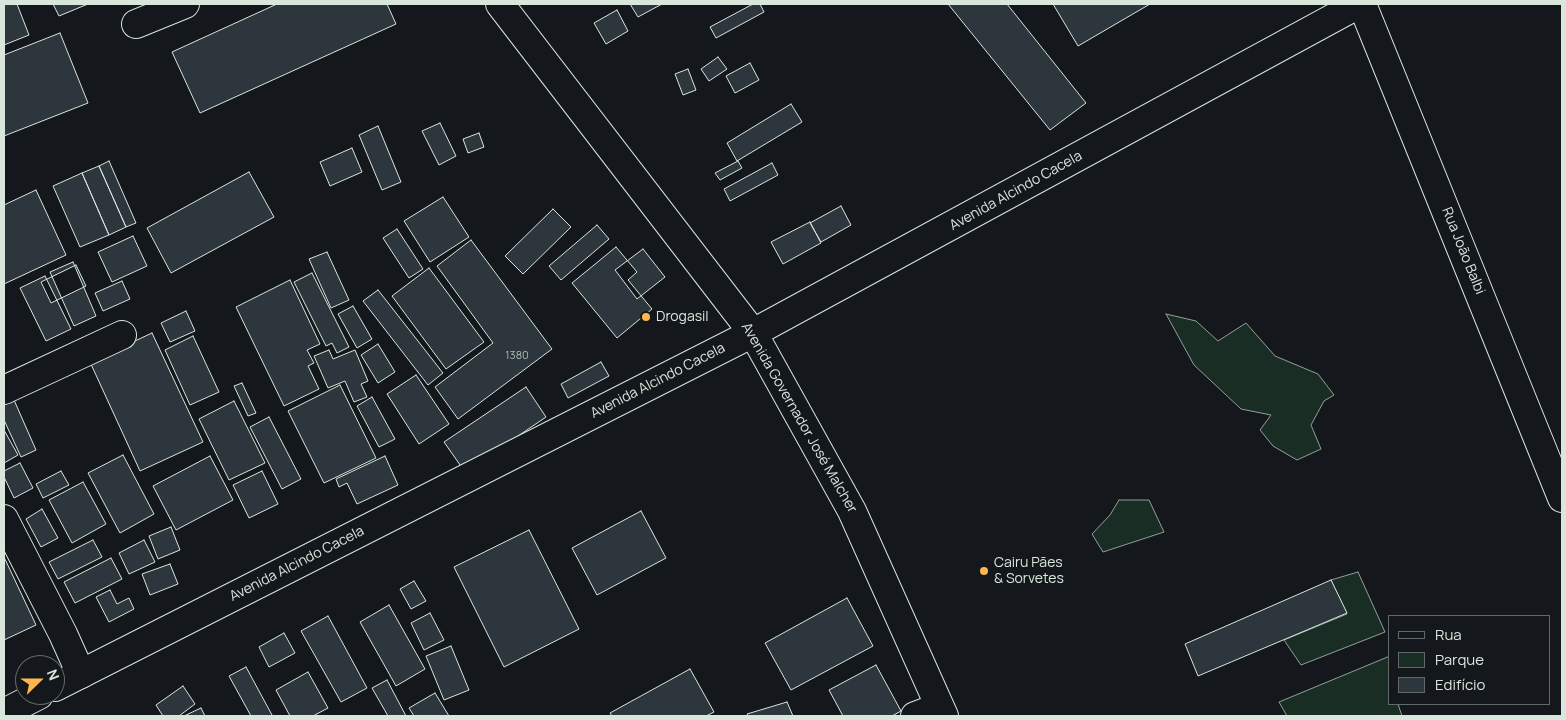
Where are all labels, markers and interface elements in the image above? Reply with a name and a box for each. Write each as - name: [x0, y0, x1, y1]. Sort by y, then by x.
- street label: Avenida Alcindo Cacela: [947, 148, 1085, 234]
- street label: Rua João Balbi: [1438, 205, 1488, 297]
- place label: Drogasil: [656, 309, 709, 325]
- marker: Drogasil: [640, 311, 652, 323]
- street label: Avenida Governador José Malcher: [737, 320, 861, 516]
- street label: Avenida Alcindo Cacela: [588, 340, 728, 422]
- house number: 1380: [505, 349, 529, 363]
- street label: Avenida Alcindo Cacela: [227, 523, 367, 605]
- place label: Cairu Pães & Sorvetes: [994, 555, 1064, 588]
- marker: Cairu Pães & Sorvetes: [978, 565, 990, 577]
- legend: [1388, 615, 1551, 705]
- text: Rua: [1435, 624, 1462, 645]
- text: Parque: [1435, 649, 1484, 670]
- north arrow: [15, 655, 65, 705]
- text: N: [43, 666, 64, 683]
- text: Edifício: [1435, 674, 1485, 695]

